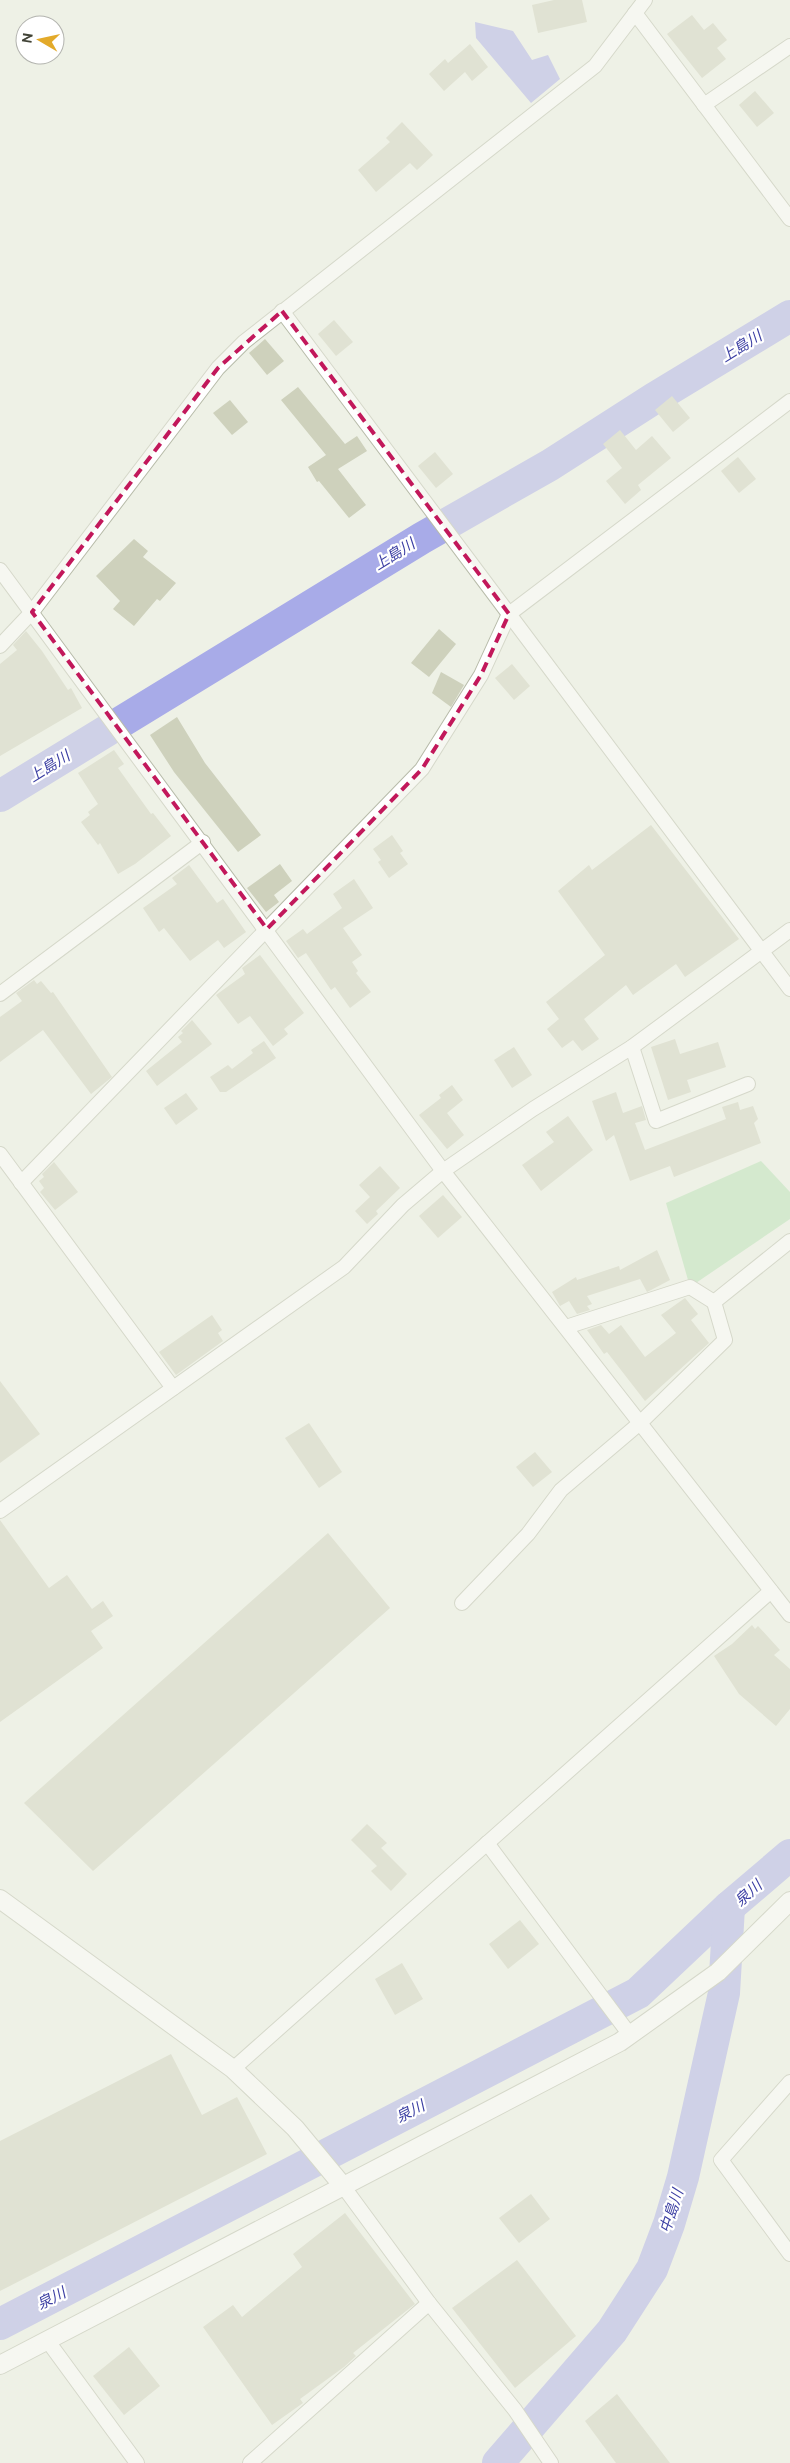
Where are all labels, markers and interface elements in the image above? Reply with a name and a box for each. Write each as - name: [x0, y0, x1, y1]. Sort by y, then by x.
- north arrow: [15, 15, 65, 65]
- text: N: [18, 32, 36, 44]
- water label: 上島川: [717, 326, 766, 365]
- water label: 上島川: [370, 534, 419, 573]
- water label: 上島川: [25, 746, 74, 785]
- water label: 泉川: [731, 1875, 766, 1909]
- water label: 泉川: [393, 2096, 429, 2125]
- water label: 中島川: [656, 2185, 687, 2235]
- water label: 泉川: [34, 2283, 70, 2312]

